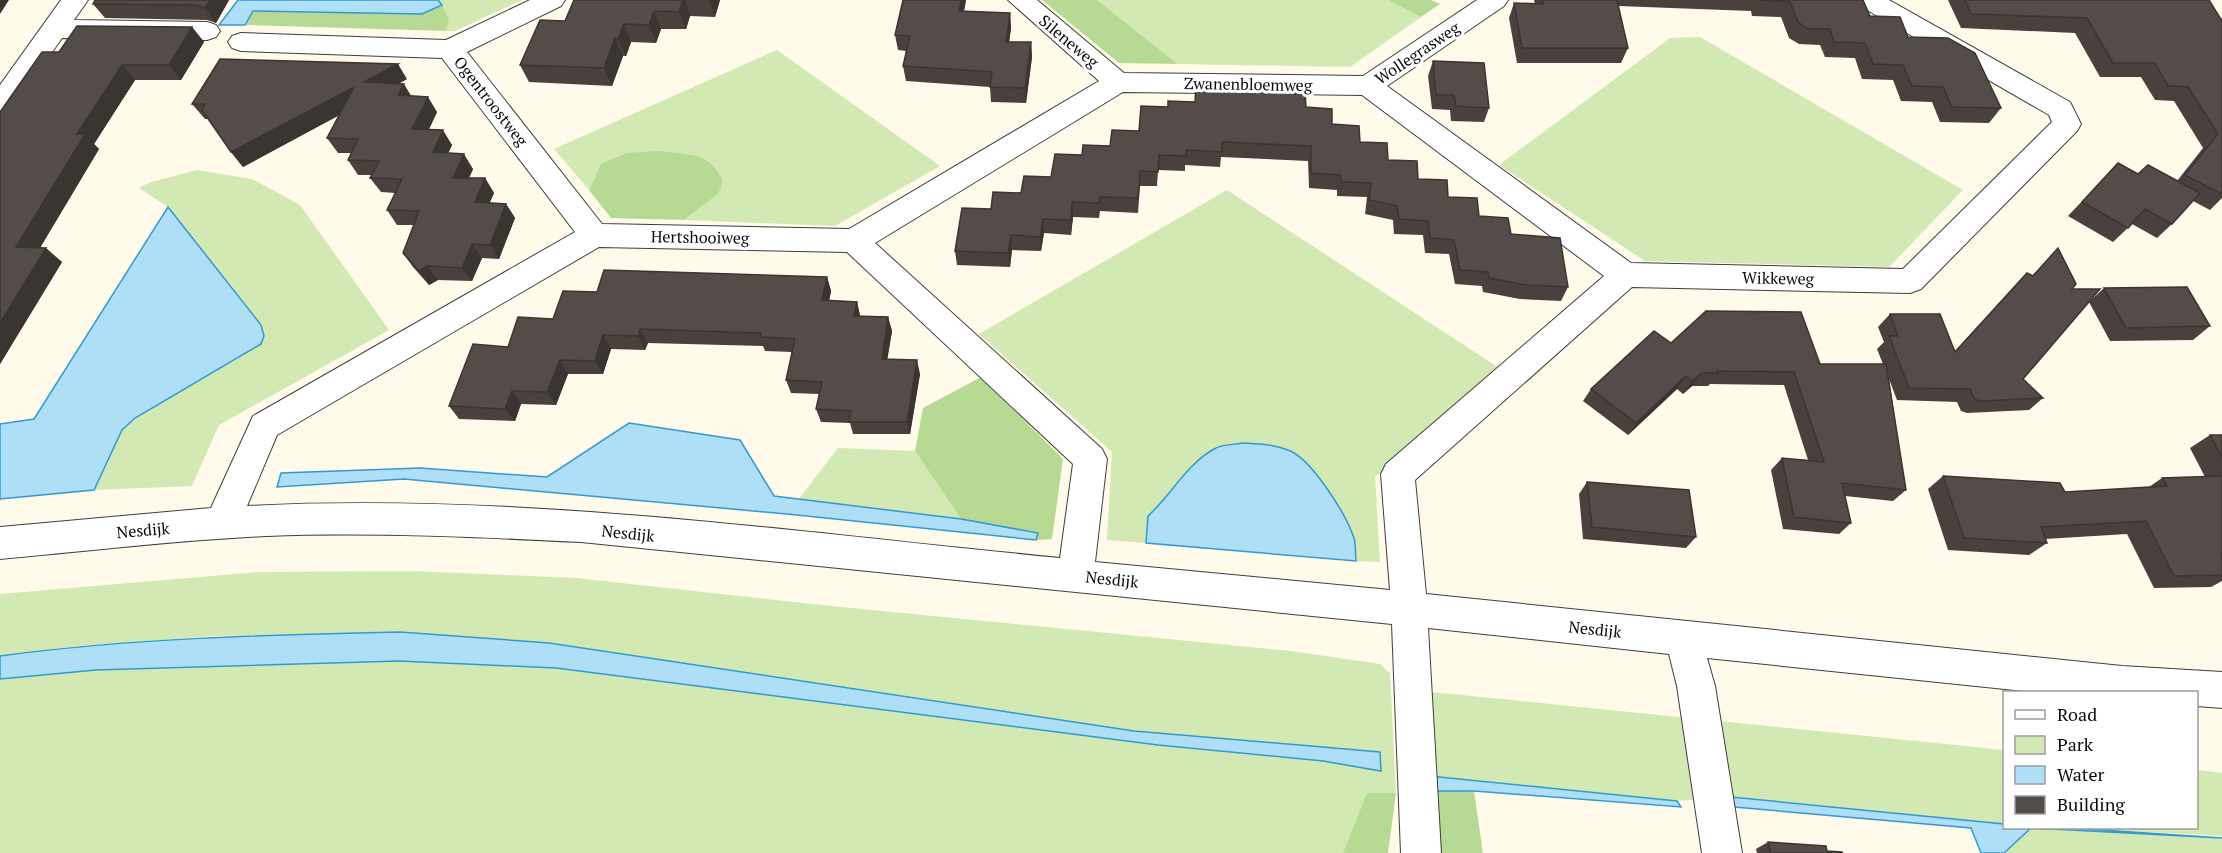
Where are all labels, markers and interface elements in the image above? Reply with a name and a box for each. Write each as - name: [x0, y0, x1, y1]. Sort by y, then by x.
- street label: Sileneweg: [1034, 10, 1104, 73]
- street label: Wollegrasweg: [1370, 16, 1464, 89]
- street label: Ogentroostweg: [449, 52, 533, 151]
- street label: Zwanenbloemweg: [1184, 72, 1313, 96]
- street label: Hertshooiweg: [651, 225, 750, 249]
- street label: Wikkeweg: [1742, 266, 1815, 290]
- street label: Nesdijk: [116, 517, 171, 543]
- street label: Nesdijk: [600, 519, 656, 547]
- street label: Nesdijk: [1084, 565, 1140, 593]
- street label: Nesdijk: [1567, 615, 1623, 643]
- legend: [2003, 691, 2198, 829]
- text: Road: [2057, 702, 2097, 726]
- text: Park: [2057, 732, 2094, 756]
- text: Water: [2057, 762, 2104, 786]
- text: Building: [2057, 792, 2125, 816]

